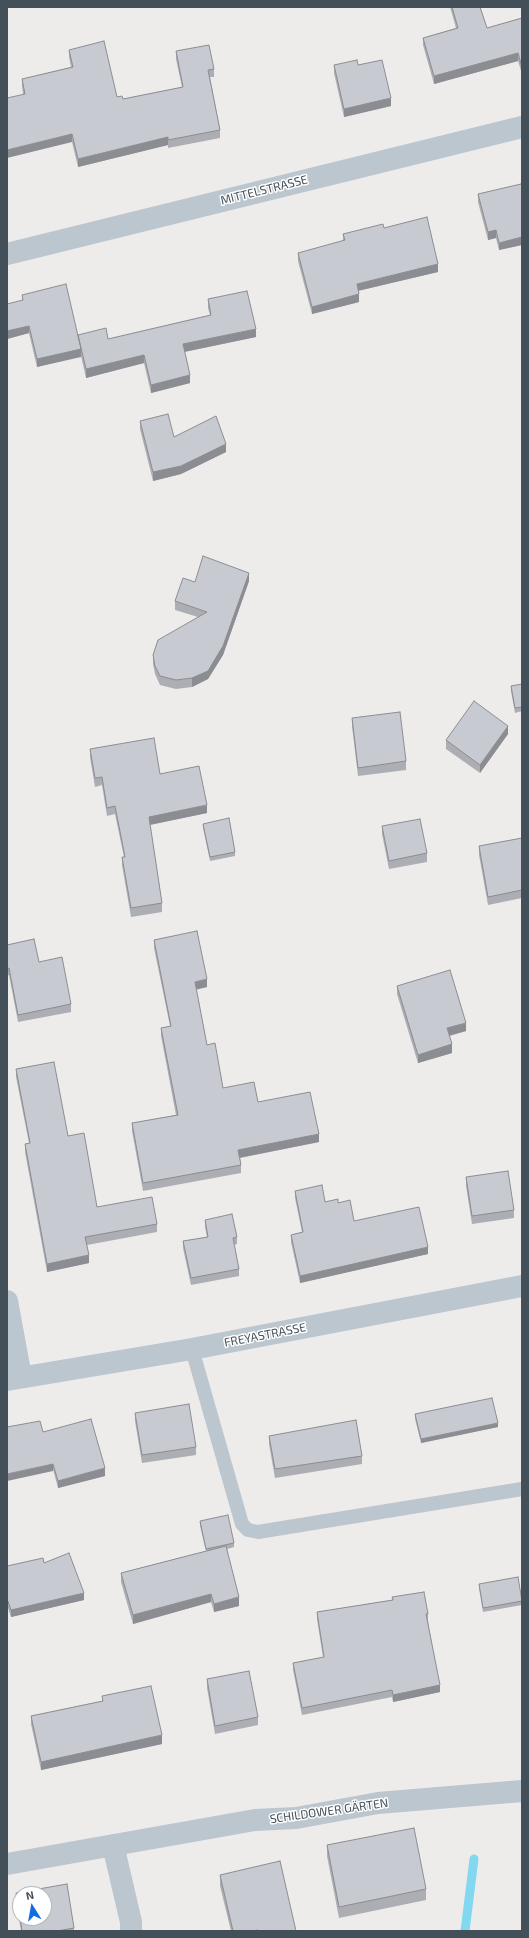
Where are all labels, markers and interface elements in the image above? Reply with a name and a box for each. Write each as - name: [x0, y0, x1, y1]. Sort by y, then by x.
- street label: MITTELSTRASSE: [219, 172, 309, 208]
- street label: FREYASTRASSE: [223, 1320, 307, 1350]
- street label: SCHILDOWER GÄRTEN: [269, 1796, 389, 1826]
- north arrow: [12, 1886, 52, 1926]
- text: N: [25, 1888, 35, 1902]

